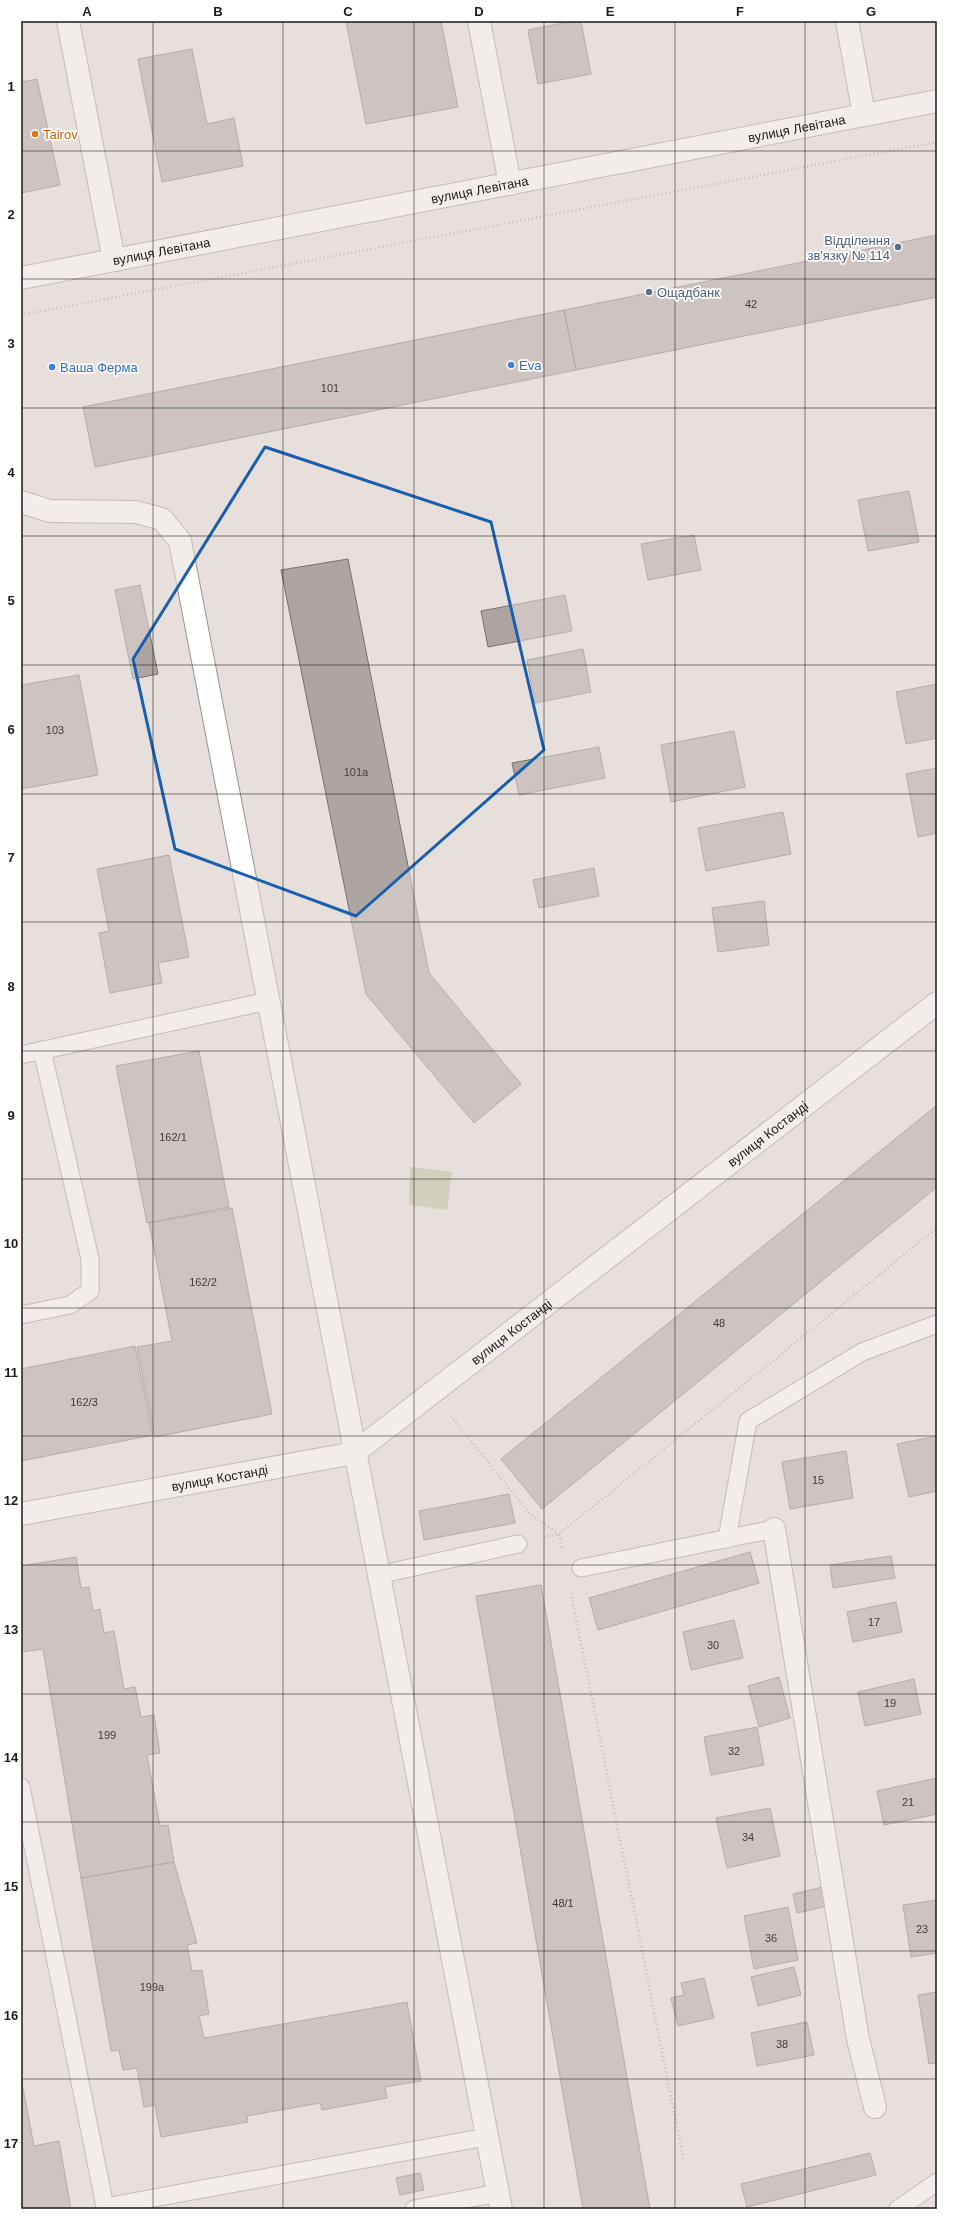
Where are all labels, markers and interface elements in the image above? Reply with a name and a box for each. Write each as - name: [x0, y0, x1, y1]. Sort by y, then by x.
- text: A: [82, 4, 92, 19]
- text: B: [213, 4, 223, 19]
- text: C: [343, 4, 353, 19]
- text: D: [474, 4, 484, 19]
- text: E: [606, 4, 615, 19]
- text: F: [736, 4, 744, 19]
- text: G: [866, 4, 876, 19]
- text: 1: [7, 79, 15, 94]
- street label: вулиця Левітана: [747, 112, 847, 145]
- place label: Tairov: [43, 127, 78, 142]
- marker: Tairov: [30, 129, 40, 139]
- street label: вулиця Левітана: [430, 173, 530, 207]
- text: 2: [7, 207, 15, 222]
- place label: Відділення зв'язку № 114: [807, 233, 890, 263]
- street label: вулиця Левітана: [112, 234, 212, 268]
- marker: Відділення зв'язку № 114: [893, 242, 903, 252]
- place label: Ощадбанк: [657, 285, 720, 300]
- marker: Ощадбанк: [644, 287, 654, 297]
- house number: 42: [745, 298, 757, 310]
- text: 3: [7, 336, 15, 351]
- place label: Eva: [519, 358, 542, 373]
- place label: Ваша Ферма: [60, 360, 138, 375]
- marker: Eva: [506, 360, 516, 370]
- marker: Ваша Ферма: [47, 362, 57, 372]
- house number: 101: [321, 382, 339, 394]
- text: 4: [7, 465, 15, 480]
- text: 5: [7, 593, 15, 608]
- text: 6: [7, 722, 15, 737]
- house number: 103: [46, 724, 64, 736]
- house number: 101а: [344, 766, 369, 778]
- text: 7: [7, 850, 15, 865]
- text: 8: [7, 979, 15, 994]
- street label: вулиця Костанді: [725, 1098, 811, 1170]
- text: 9: [7, 1108, 15, 1123]
- house number: 162/1: [159, 1131, 187, 1143]
- text: 10: [4, 1236, 18, 1251]
- house number: 162/2: [189, 1276, 217, 1288]
- street label: вулиця Костанді: [468, 1296, 555, 1368]
- house number: 48: [713, 1317, 725, 1329]
- text: 11: [4, 1365, 18, 1380]
- house number: 162/3: [70, 1396, 98, 1408]
- street label: вулиця Костанді: [170, 1462, 269, 1494]
- house number: 15: [812, 1474, 824, 1486]
- text: 12: [4, 1493, 18, 1508]
- house number: 17: [868, 1616, 880, 1628]
- text: 13: [4, 1622, 18, 1637]
- house number: 30: [707, 1639, 719, 1651]
- house number: 19: [884, 1697, 896, 1709]
- house number: 199: [98, 1729, 116, 1741]
- house number: 32: [728, 1745, 740, 1757]
- text: 14: [4, 1750, 19, 1765]
- house number: 21: [902, 1796, 914, 1808]
- house number: 34: [742, 1831, 754, 1843]
- text: 15: [4, 1879, 18, 1894]
- house number: 48/1: [552, 1897, 574, 1909]
- house number: 23: [916, 1923, 928, 1935]
- house number: 36: [765, 1932, 777, 1944]
- house number: 199а: [140, 1981, 165, 1993]
- text: 16: [4, 2008, 18, 2023]
- house number: 38: [776, 2038, 788, 2050]
- text: 17: [4, 2136, 18, 2151]

